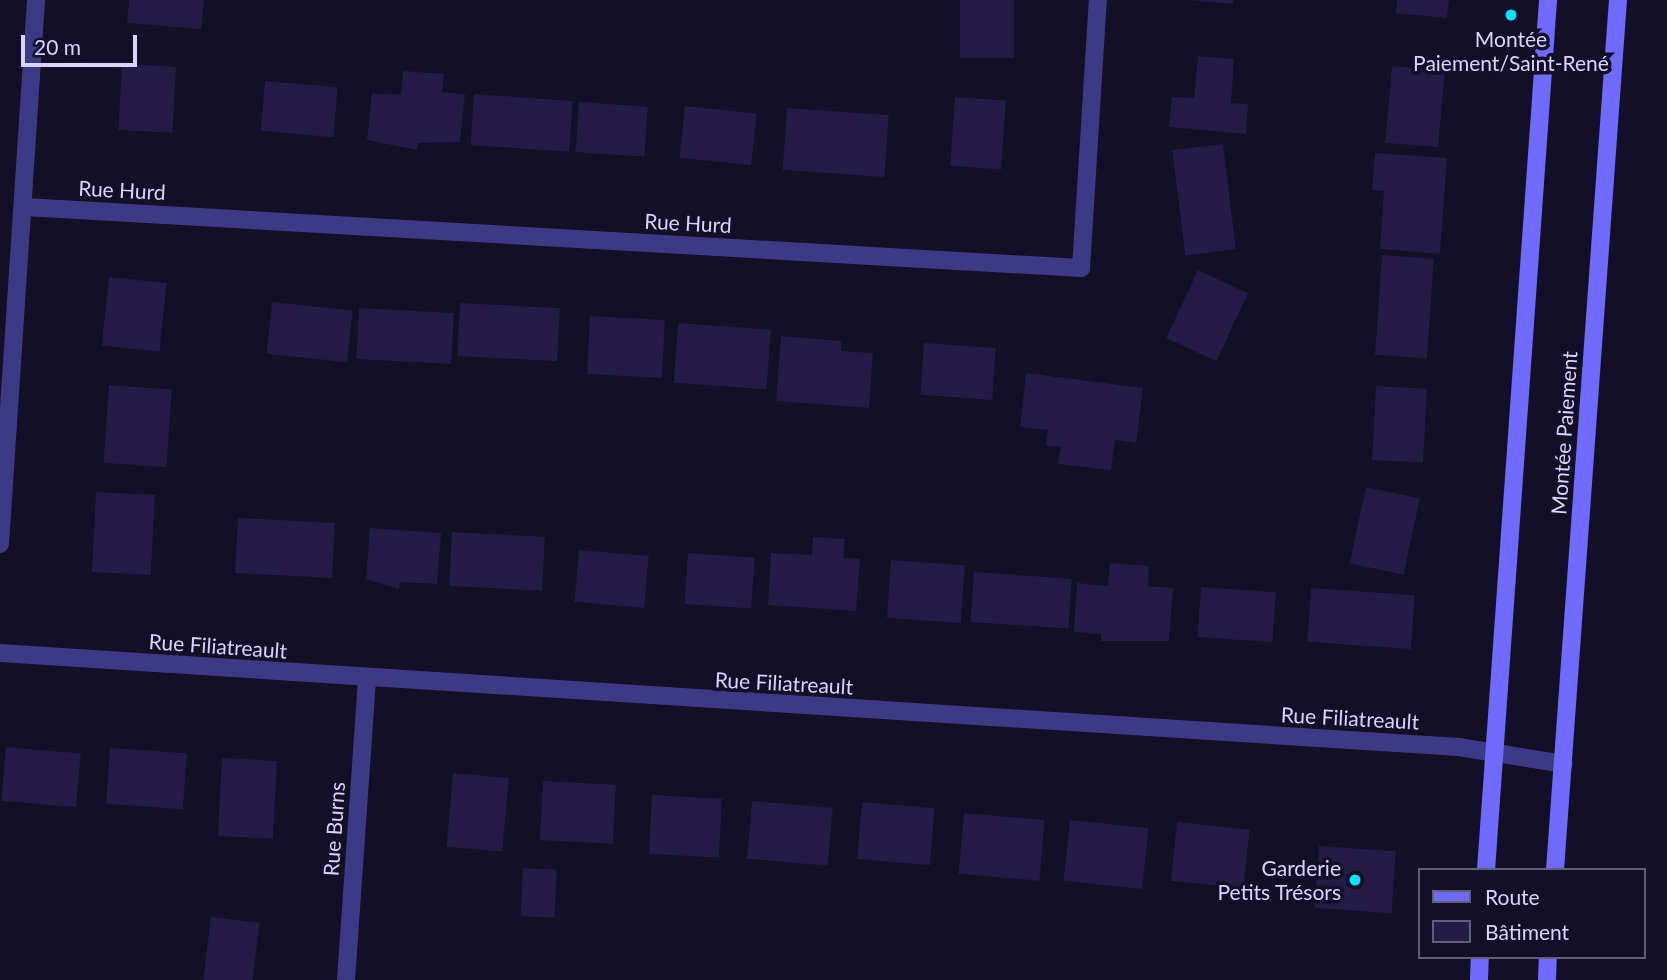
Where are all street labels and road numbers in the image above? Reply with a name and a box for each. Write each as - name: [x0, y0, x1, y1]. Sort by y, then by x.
- street label: Rue Hurd: [78, 175, 166, 205]
- street label: Rue Hurd: [644, 208, 732, 238]
- street label: Montée Paiement: [1546, 350, 1582, 516]
- street label: Rue Filiatreault: [148, 629, 288, 663]
- street label: Rue Filiatreault: [714, 667, 854, 699]
- street label: Rue Filiatreault: [1280, 702, 1420, 734]
- street label: Rue Burns: [318, 781, 350, 877]

